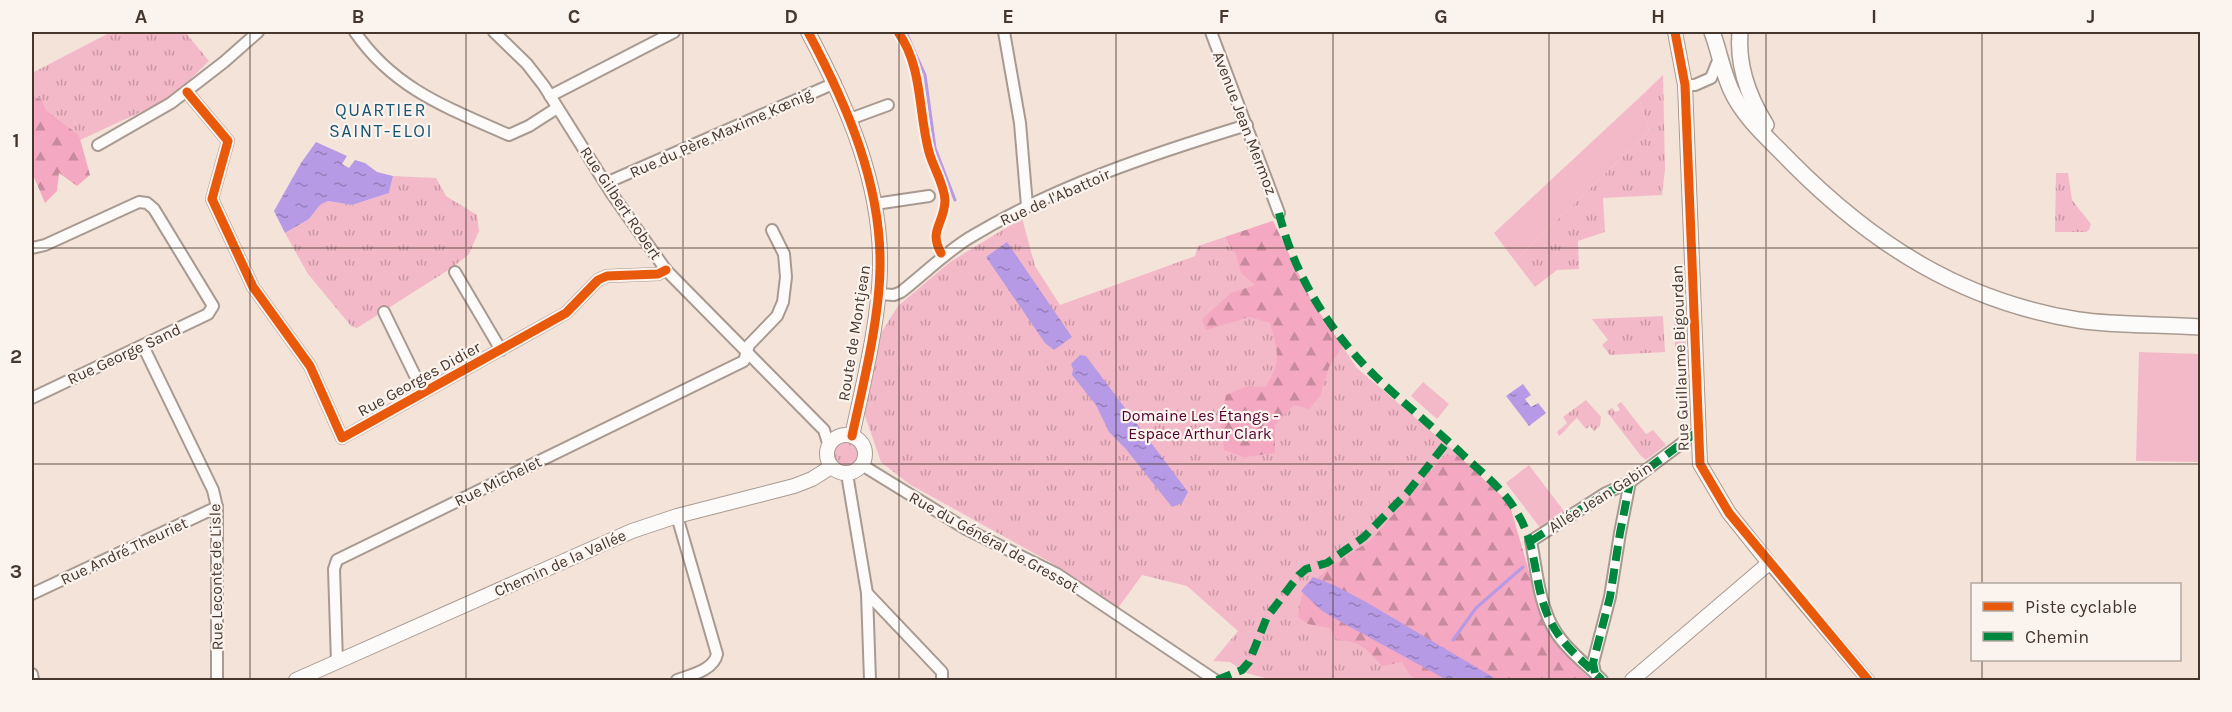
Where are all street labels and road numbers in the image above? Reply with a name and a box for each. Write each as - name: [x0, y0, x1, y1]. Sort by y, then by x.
- street label: Avenue Jean Mermoz: [1209, 49, 1281, 197]
- street label: Rue du Père Maxime Kœnig: [627, 84, 815, 182]
- street label: Rue Gilbert Robert: [576, 143, 666, 263]
- street label: Rue de l'Abattoir: [997, 164, 1113, 230]
- street label: Route de Montjean: [834, 264, 874, 402]
- street label: Rue Guillaume Bigourdan: [1667, 264, 1693, 452]
- street label: Rue George Sand: [64, 319, 184, 389]
- street label: Rue Georges Didier: [354, 337, 484, 421]
- street label: Rue Michelet: [451, 452, 545, 510]
- street label: Allée Jean Gabin: [1545, 458, 1655, 536]
- street label: Rue du Général de Gressot: [906, 487, 1082, 597]
- street label: Rue Leconte de Lisle: [205, 503, 227, 651]
- street label: Rue André Theuriet: [57, 513, 191, 589]
- street label: Chemin de la Vallée: [491, 525, 629, 601]

